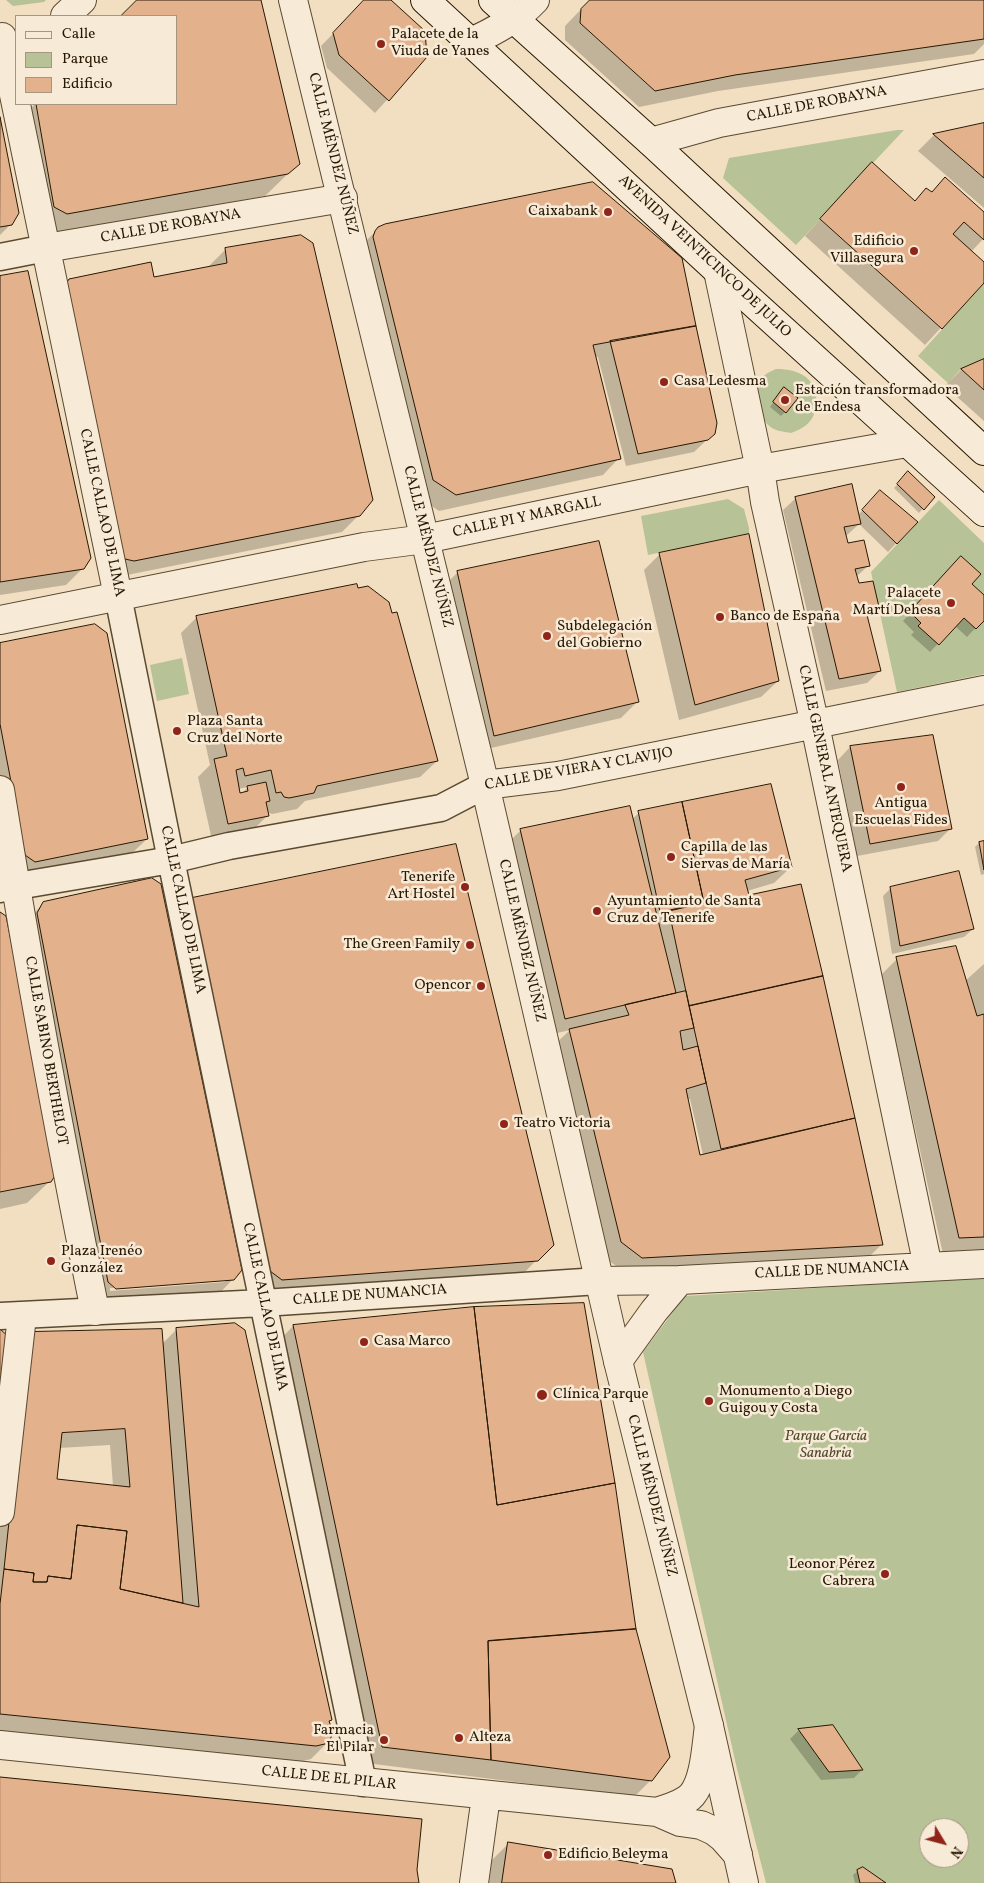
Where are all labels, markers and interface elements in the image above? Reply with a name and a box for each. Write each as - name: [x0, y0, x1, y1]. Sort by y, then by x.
- legend: [15, 15, 178, 105]
- text: Calle: [62, 24, 95, 45]
- place label: Palacete de la Viuda de Yanes: [391, 26, 489, 61]
- marker: Palacete de la Viuda de Yanes: [375, 38, 387, 50]
- text: Parque: [62, 49, 108, 70]
- street label: CALLE MÉNDEZ NÚÑEZ: [303, 71, 361, 237]
- text: Edificio: [62, 74, 113, 95]
- street label: CALLE DE ROBAYNA: [746, 83, 888, 127]
- street label: AVENIDA VEINTICINCO DE JULIO: [614, 172, 794, 342]
- place label: Caixabank: [528, 203, 598, 221]
- street label: CALLE DE ROBAYNA: [99, 206, 243, 248]
- marker: Caixabank: [602, 206, 614, 218]
- place label: Edificio Villasegura: [830, 233, 904, 268]
- marker: Edificio Villasegura: [908, 245, 920, 257]
- place label: Casa Ledesma: [674, 373, 766, 391]
- marker: Casa Ledesma: [658, 376, 670, 388]
- place label: Estación transformadora de Endesa: [795, 382, 959, 417]
- marker: Estación transformadora de Endesa: [779, 394, 791, 406]
- street label: CALLE CALLAO DE LIMA: [74, 427, 128, 599]
- street label: CALLE MÉNDEZ NÚÑEZ: [398, 464, 456, 630]
- street label: CALLE PI Y MARGALL: [451, 493, 603, 543]
- place label: Palacete Martí Dehesa: [853, 585, 941, 620]
- marker: Palacete Martí Dehesa: [945, 597, 957, 609]
- place label: Banco de España: [730, 608, 840, 626]
- marker: Banco de España: [714, 611, 726, 623]
- place label: Subdelegación del Gobierno: [557, 618, 652, 653]
- marker: Subdelegación del Gobierno: [541, 630, 553, 642]
- street label: CALLE GENERAL ANTEQUERA: [793, 664, 855, 874]
- place label: Plaza Santa Cruz del Norte: [187, 713, 283, 748]
- marker: Plaza Santa Cruz del Norte: [171, 725, 183, 737]
- street label: CALLE DE VIERA Y CLAVIJO: [484, 745, 674, 795]
- marker: Antigua Escuelas Fides: [895, 781, 907, 793]
- place label: Antigua Escuelas Fides: [854, 795, 948, 830]
- street label: CALLE CALLAO DE LIMA: [155, 824, 209, 996]
- place label: Capilla de las Siervas de María: [681, 839, 790, 874]
- marker: Capilla de las Siervas de María: [665, 851, 677, 863]
- street label: CALLE MÉNDEZ NÚÑEZ: [494, 858, 548, 1024]
- place label: Tenerife Art Hostel: [387, 869, 455, 904]
- marker: Tenerife Art Hostel: [459, 881, 471, 893]
- place label: Ayuntamiento de Santa Cruz de Tenerife: [607, 893, 761, 928]
- marker: Ayuntamiento de Santa Cruz de Tenerife: [591, 905, 603, 917]
- place label: The Green Family: [344, 936, 460, 954]
- marker: The Green Family: [464, 939, 476, 951]
- street label: CALLE SABINO BERTHELOT: [19, 955, 71, 1147]
- place label: Opencor: [414, 977, 471, 995]
- marker: Opencor: [475, 980, 487, 992]
- place label: Teatro Victoria: [514, 1115, 611, 1133]
- marker: Teatro Victoria: [498, 1118, 510, 1130]
- street label: CALLE CALLAO DE LIMA: [237, 1221, 291, 1393]
- place label: Plaza Irenéo González: [61, 1243, 142, 1278]
- marker: Plaza Irenéo González: [45, 1255, 57, 1267]
- street label: CALLE DE NUMANCIA: [754, 1258, 910, 1284]
- street label: CALLE DE NUMANCIA: [292, 1282, 448, 1310]
- place label: Casa Marco: [374, 1333, 451, 1351]
- marker: Casa Marco: [358, 1336, 370, 1348]
- place label: Monumento a Diego Guigou y Costa: [719, 1383, 852, 1418]
- place label: Clínica Parque: [553, 1386, 649, 1404]
- marker: Clínica Parque: [535, 1388, 549, 1402]
- marker: Monumento a Diego Guigou y Costa: [703, 1395, 715, 1407]
- street label: CALLE MÉNDEZ NÚÑEZ: [622, 1413, 680, 1579]
- park label: Parque García Sanabria: [785, 1428, 867, 1463]
- place label: Leonor Pérez Cabrera: [789, 1556, 875, 1591]
- marker: Leonor Pérez Cabrera: [879, 1568, 891, 1580]
- place label: Farmacia El Pilar: [313, 1722, 374, 1757]
- place label: Alteza: [469, 1729, 511, 1747]
- marker: Alteza: [453, 1732, 465, 1744]
- marker: Farmacia El Pilar: [378, 1734, 390, 1746]
- street label: CALLE DE EL PILAR: [261, 1763, 397, 1795]
- north arrow: [919, 1818, 969, 1868]
- text: N: [945, 1842, 966, 1861]
- place label: Edificio Beleyma: [558, 1846, 668, 1864]
- marker: Edificio Beleyma: [542, 1849, 554, 1861]

